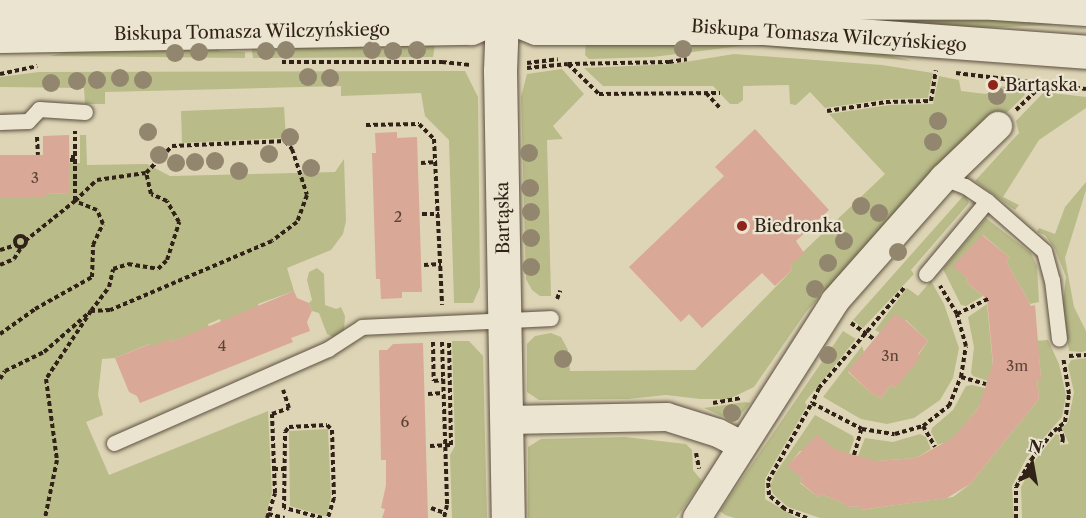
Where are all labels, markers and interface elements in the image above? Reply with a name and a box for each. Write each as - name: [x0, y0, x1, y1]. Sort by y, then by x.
- street label: Biskupa Tomasza Wilczyńskiego: [690, 16, 968, 56]
- street label: Biskupa Tomasza Wilczyńskiego: [113, 19, 391, 45]
- place label: Bartąska: [1005, 74, 1078, 96]
- marker: Bartąska: [986, 78, 1000, 92]
- house number: 3: [31, 169, 39, 187]
- street label: Bartąska: [492, 181, 514, 255]
- house number: 2: [394, 208, 402, 226]
- place label: Biedronka: [754, 215, 842, 237]
- marker: Biedronka: [735, 219, 749, 233]
- house number: 4: [218, 337, 226, 355]
- house number: 3n: [881, 347, 899, 365]
- house number: 3m: [1006, 357, 1028, 375]
- house number: 6: [401, 413, 409, 431]
- north arrow: [1002, 434, 1062, 494]
- text: N: [1027, 435, 1044, 457]

